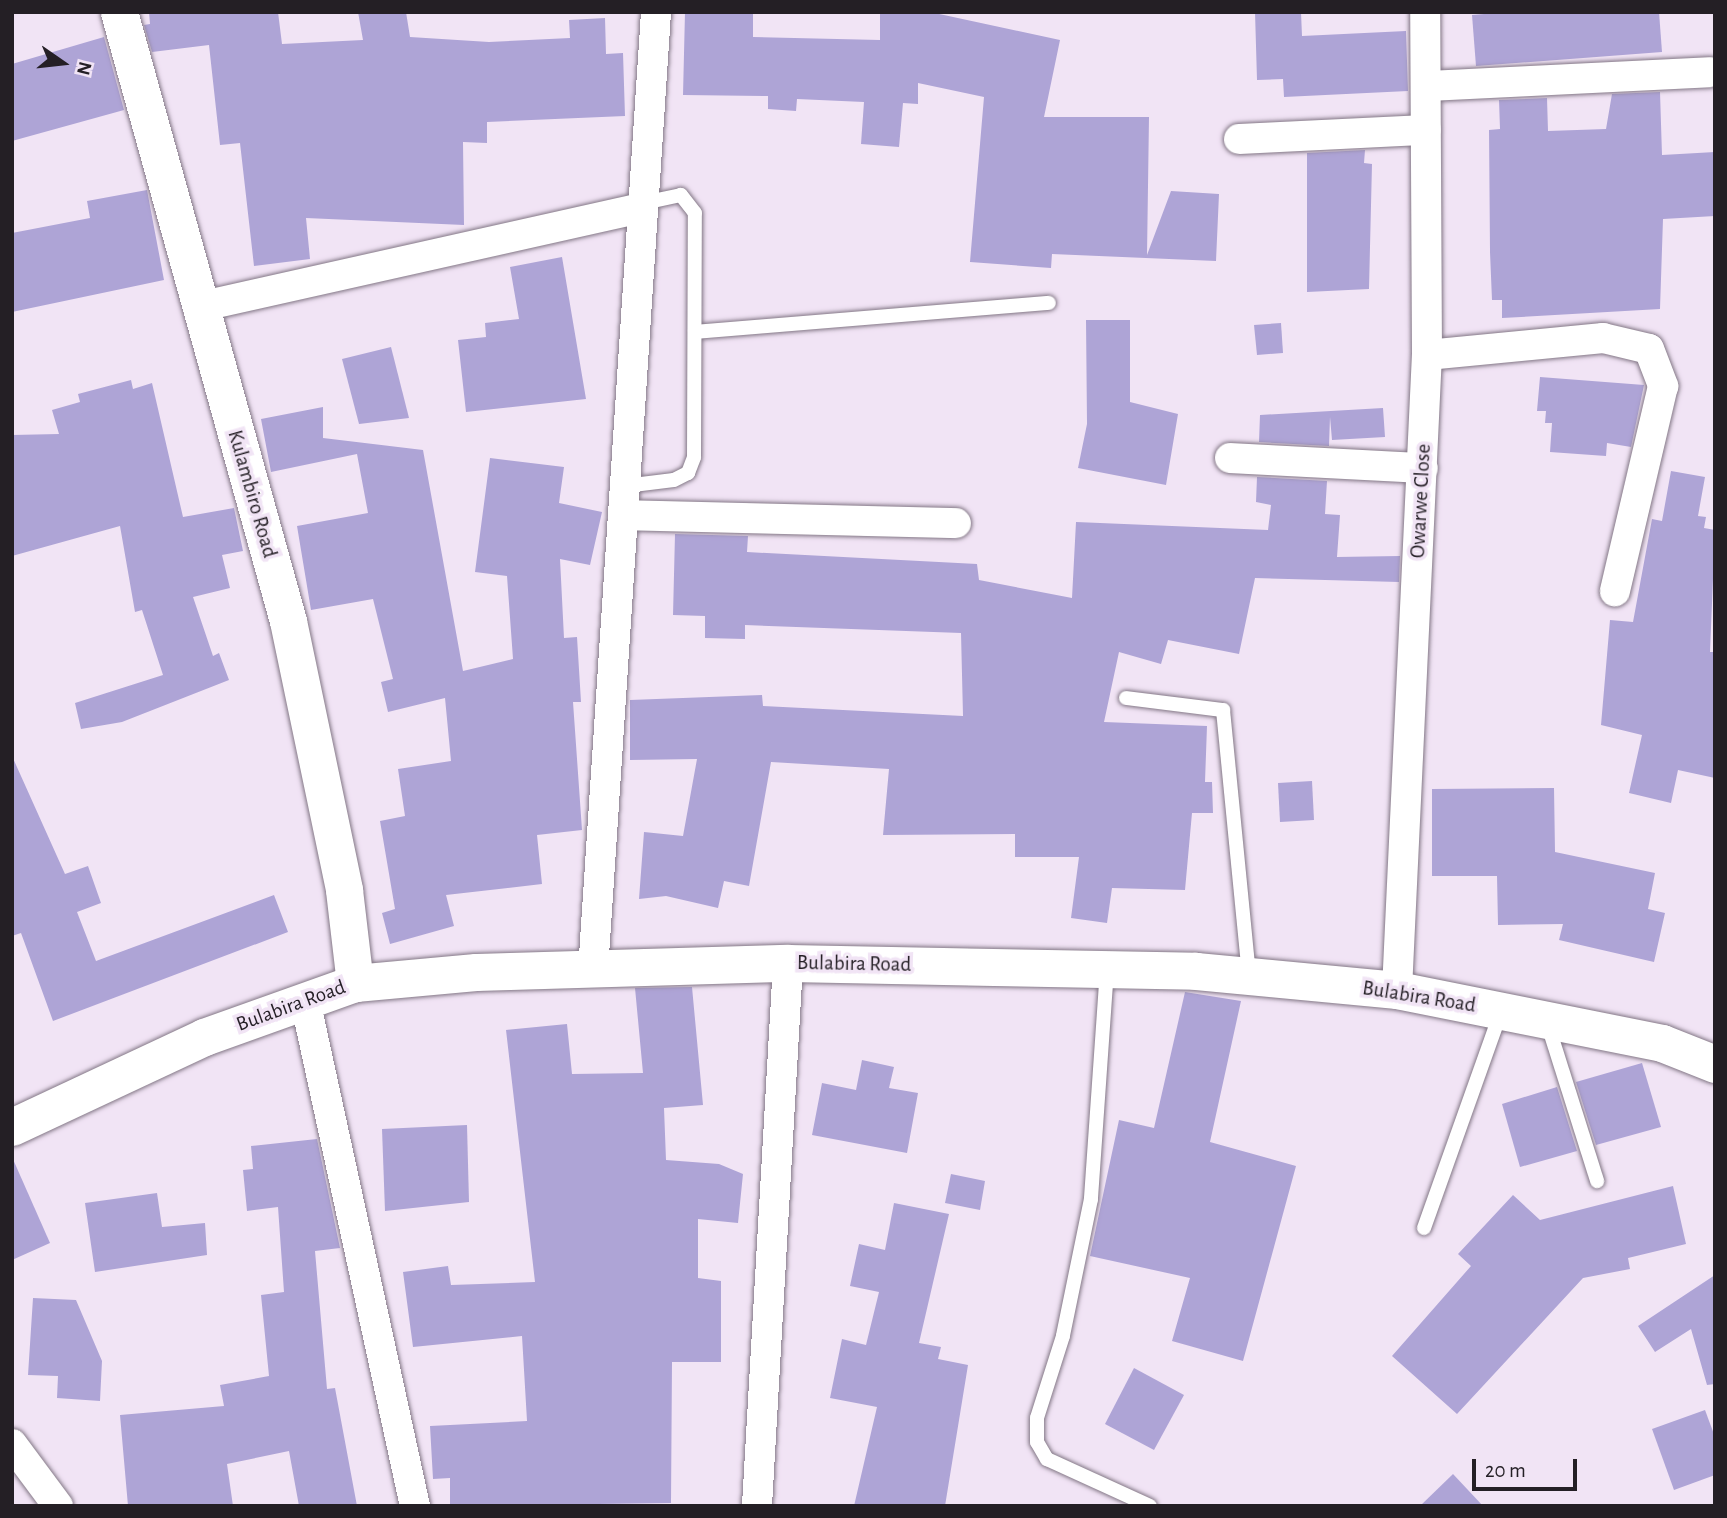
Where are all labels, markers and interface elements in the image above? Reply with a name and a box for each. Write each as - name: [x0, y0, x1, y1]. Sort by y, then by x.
- north arrow: [28, 28, 98, 98]
- text: N: [73, 59, 95, 77]
- street label: Kulambiro Road: [222, 427, 282, 561]
- street label: Owarwe Close: [1405, 443, 1437, 559]
- street label: Bulabira Road: [797, 950, 911, 978]
- street label: Bulabira Road: [233, 975, 349, 1037]
- street label: Bulabira Road: [1361, 976, 1477, 1018]
- scale bar: [1475, 1444, 1580, 1488]
- text: 20 m: [1485, 1460, 1526, 1481]

